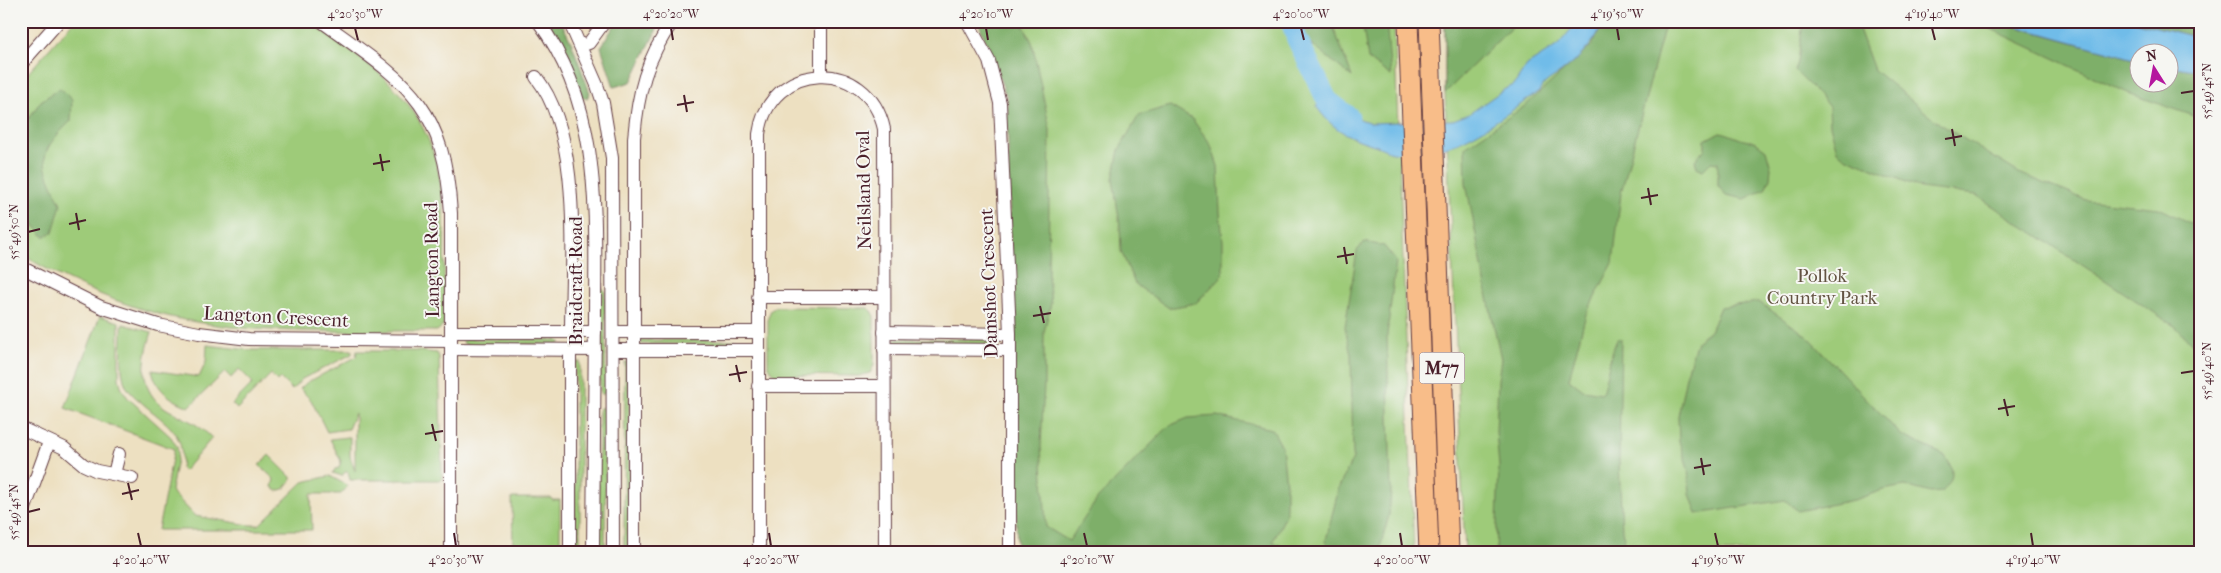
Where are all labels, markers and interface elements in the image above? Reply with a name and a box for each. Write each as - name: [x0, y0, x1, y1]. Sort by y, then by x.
- text: 4°20'30"W: [328, 7, 384, 21]
- text: 4°20'20"W: [643, 7, 700, 21]
- text: 4°20'10"W: [959, 7, 1014, 21]
- text: 4°20'00"W: [1273, 7, 1330, 21]
- text: 4°19'50"W: [1591, 7, 1645, 21]
- text: 4°19'40"W: [1905, 7, 1961, 21]
- north arrow: [2128, 42, 2178, 92]
- text: N: [2145, 46, 2159, 65]
- text: 55°49'45"N: [2200, 63, 2214, 119]
- street label: Neilsland Oval: [852, 130, 876, 250]
- street label: Langton Road: [420, 201, 444, 318]
- text: 55°49'50"N: [7, 204, 21, 260]
- street label: Damshot Crescent: [975, 208, 1003, 358]
- street label: Braidcraft Road: [565, 215, 587, 346]
- park label: Pollok Country Park: [1767, 265, 1878, 309]
- street label: Langton Crescent: [203, 302, 350, 332]
- text: 55°49'40"N: [2200, 342, 2214, 400]
- road number: M77: [1420, 352, 1464, 383]
- text: 55°49'45"N: [7, 484, 21, 540]
- text: 4°20'40"W: [113, 553, 171, 567]
- text: 4°20'30"W: [429, 553, 485, 567]
- text: 4°20'20"W: [743, 553, 800, 567]
- text: 4°20'10"W: [1060, 553, 1115, 567]
- text: 4°20'00"W: [1374, 553, 1431, 567]
- text: 4°19'50"W: [1692, 553, 1746, 567]
- text: 4°19'40"W: [2006, 553, 2062, 567]

